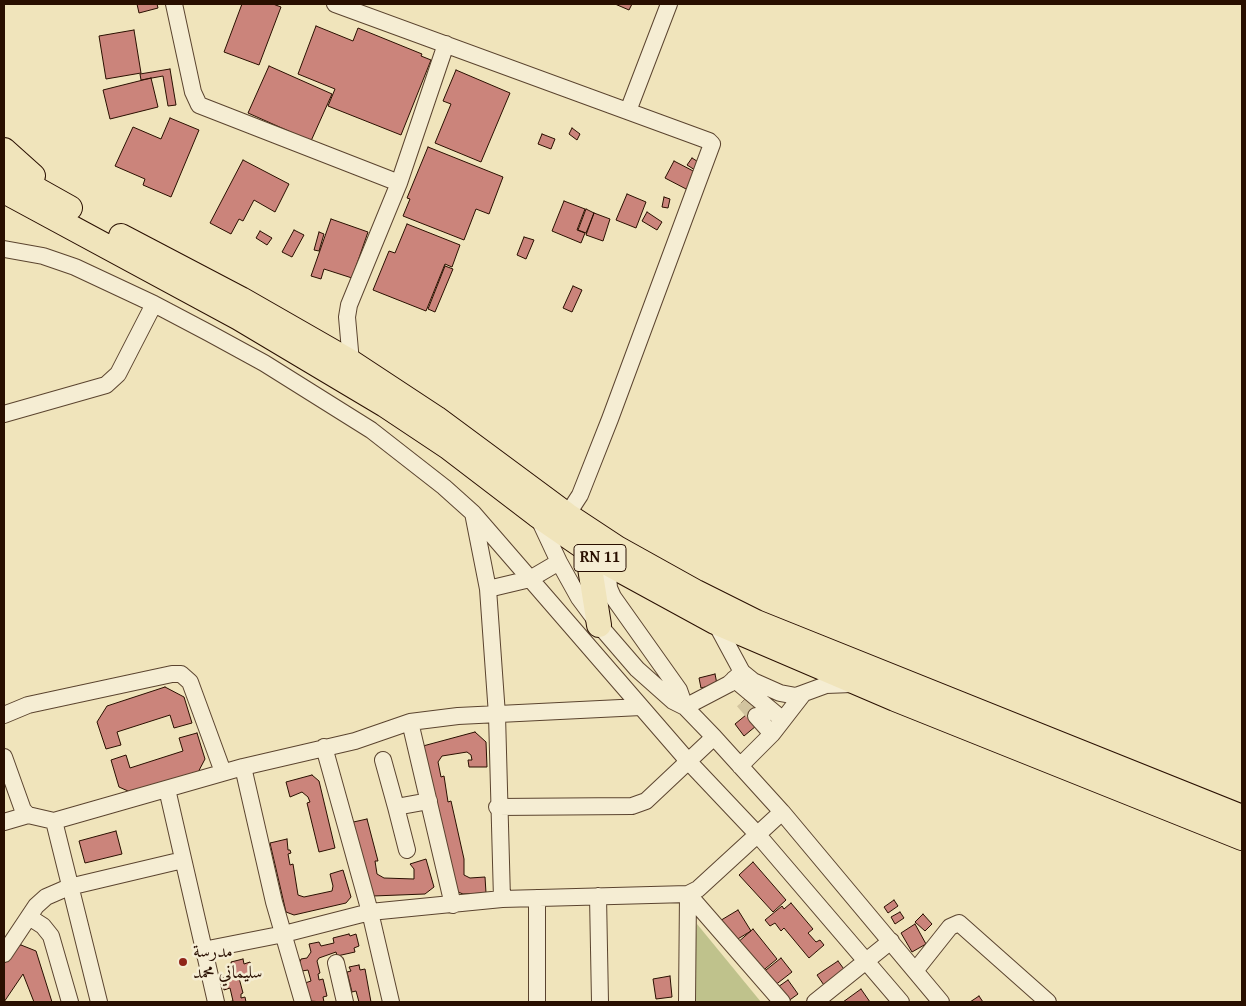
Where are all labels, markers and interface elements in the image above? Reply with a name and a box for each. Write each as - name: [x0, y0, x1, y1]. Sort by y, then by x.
- road number: RN 11: [574, 544, 626, 572]
- place label: مدرسة سليماني محمد: [193, 941, 262, 984]
- marker: مدرسة سليماني محمد: [177, 956, 189, 968]

